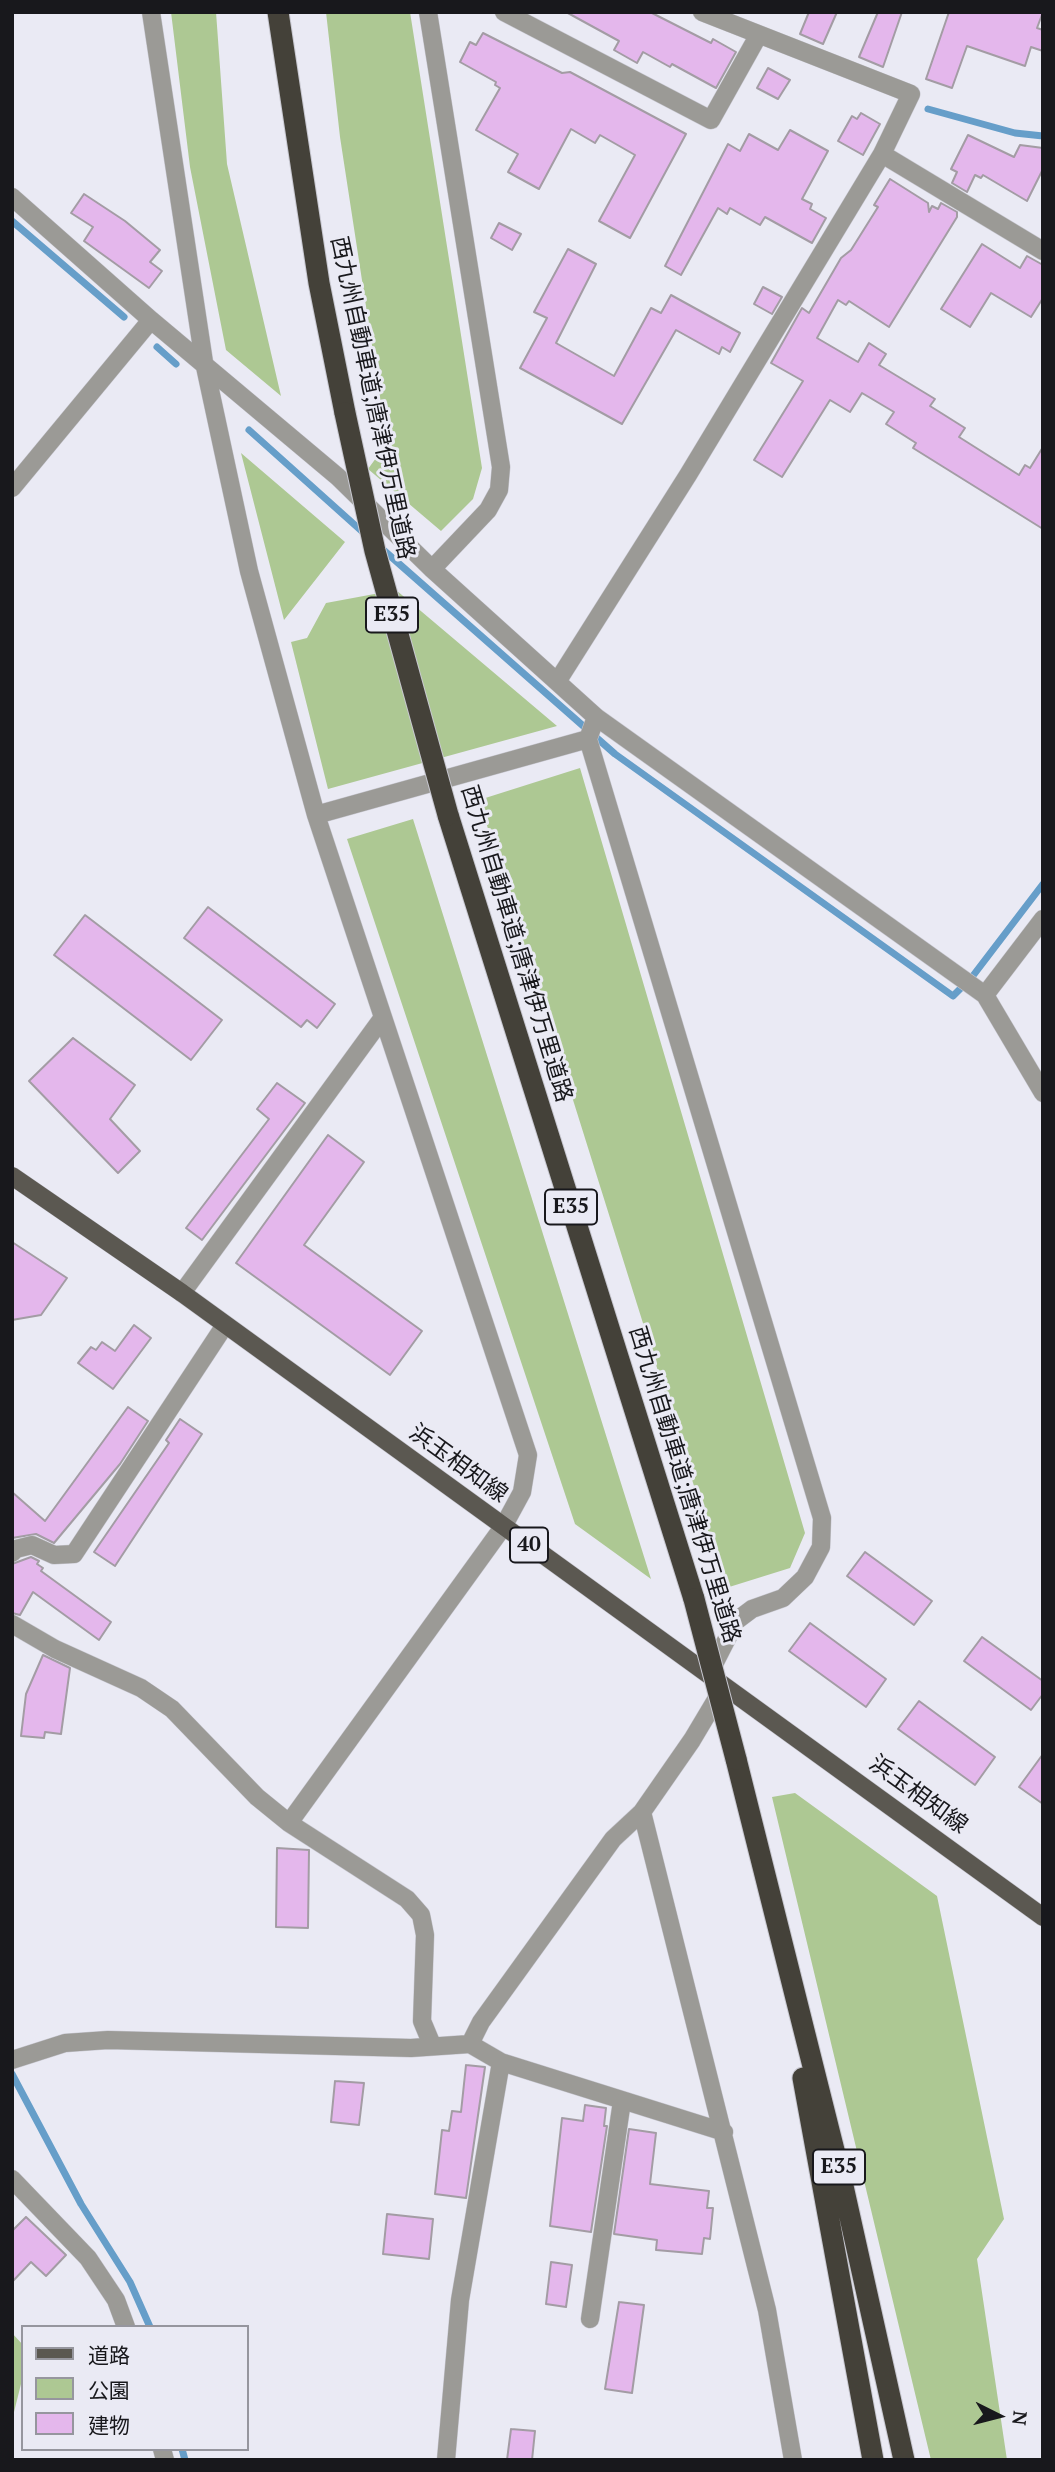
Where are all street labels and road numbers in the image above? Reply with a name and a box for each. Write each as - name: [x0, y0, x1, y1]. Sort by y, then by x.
- street label: 西九州自動車道;唐津伊万里道路: [324, 234, 420, 562]
- road number: E35: [366, 598, 418, 632]
- street label: 西九州自動車道;唐津伊万里道路: [455, 782, 577, 1106]
- road number: E35: [545, 1190, 597, 1224]
- street label: 西九州自動車道;唐津伊万里道路: [623, 1323, 745, 1647]
- street label: 浜玉相知線: [403, 1419, 513, 1509]
- road number: 40: [510, 1528, 548, 1562]
- street label: 浜玉相知線: [863, 1750, 973, 1840]
- road number: E35: [813, 2150, 865, 2184]

